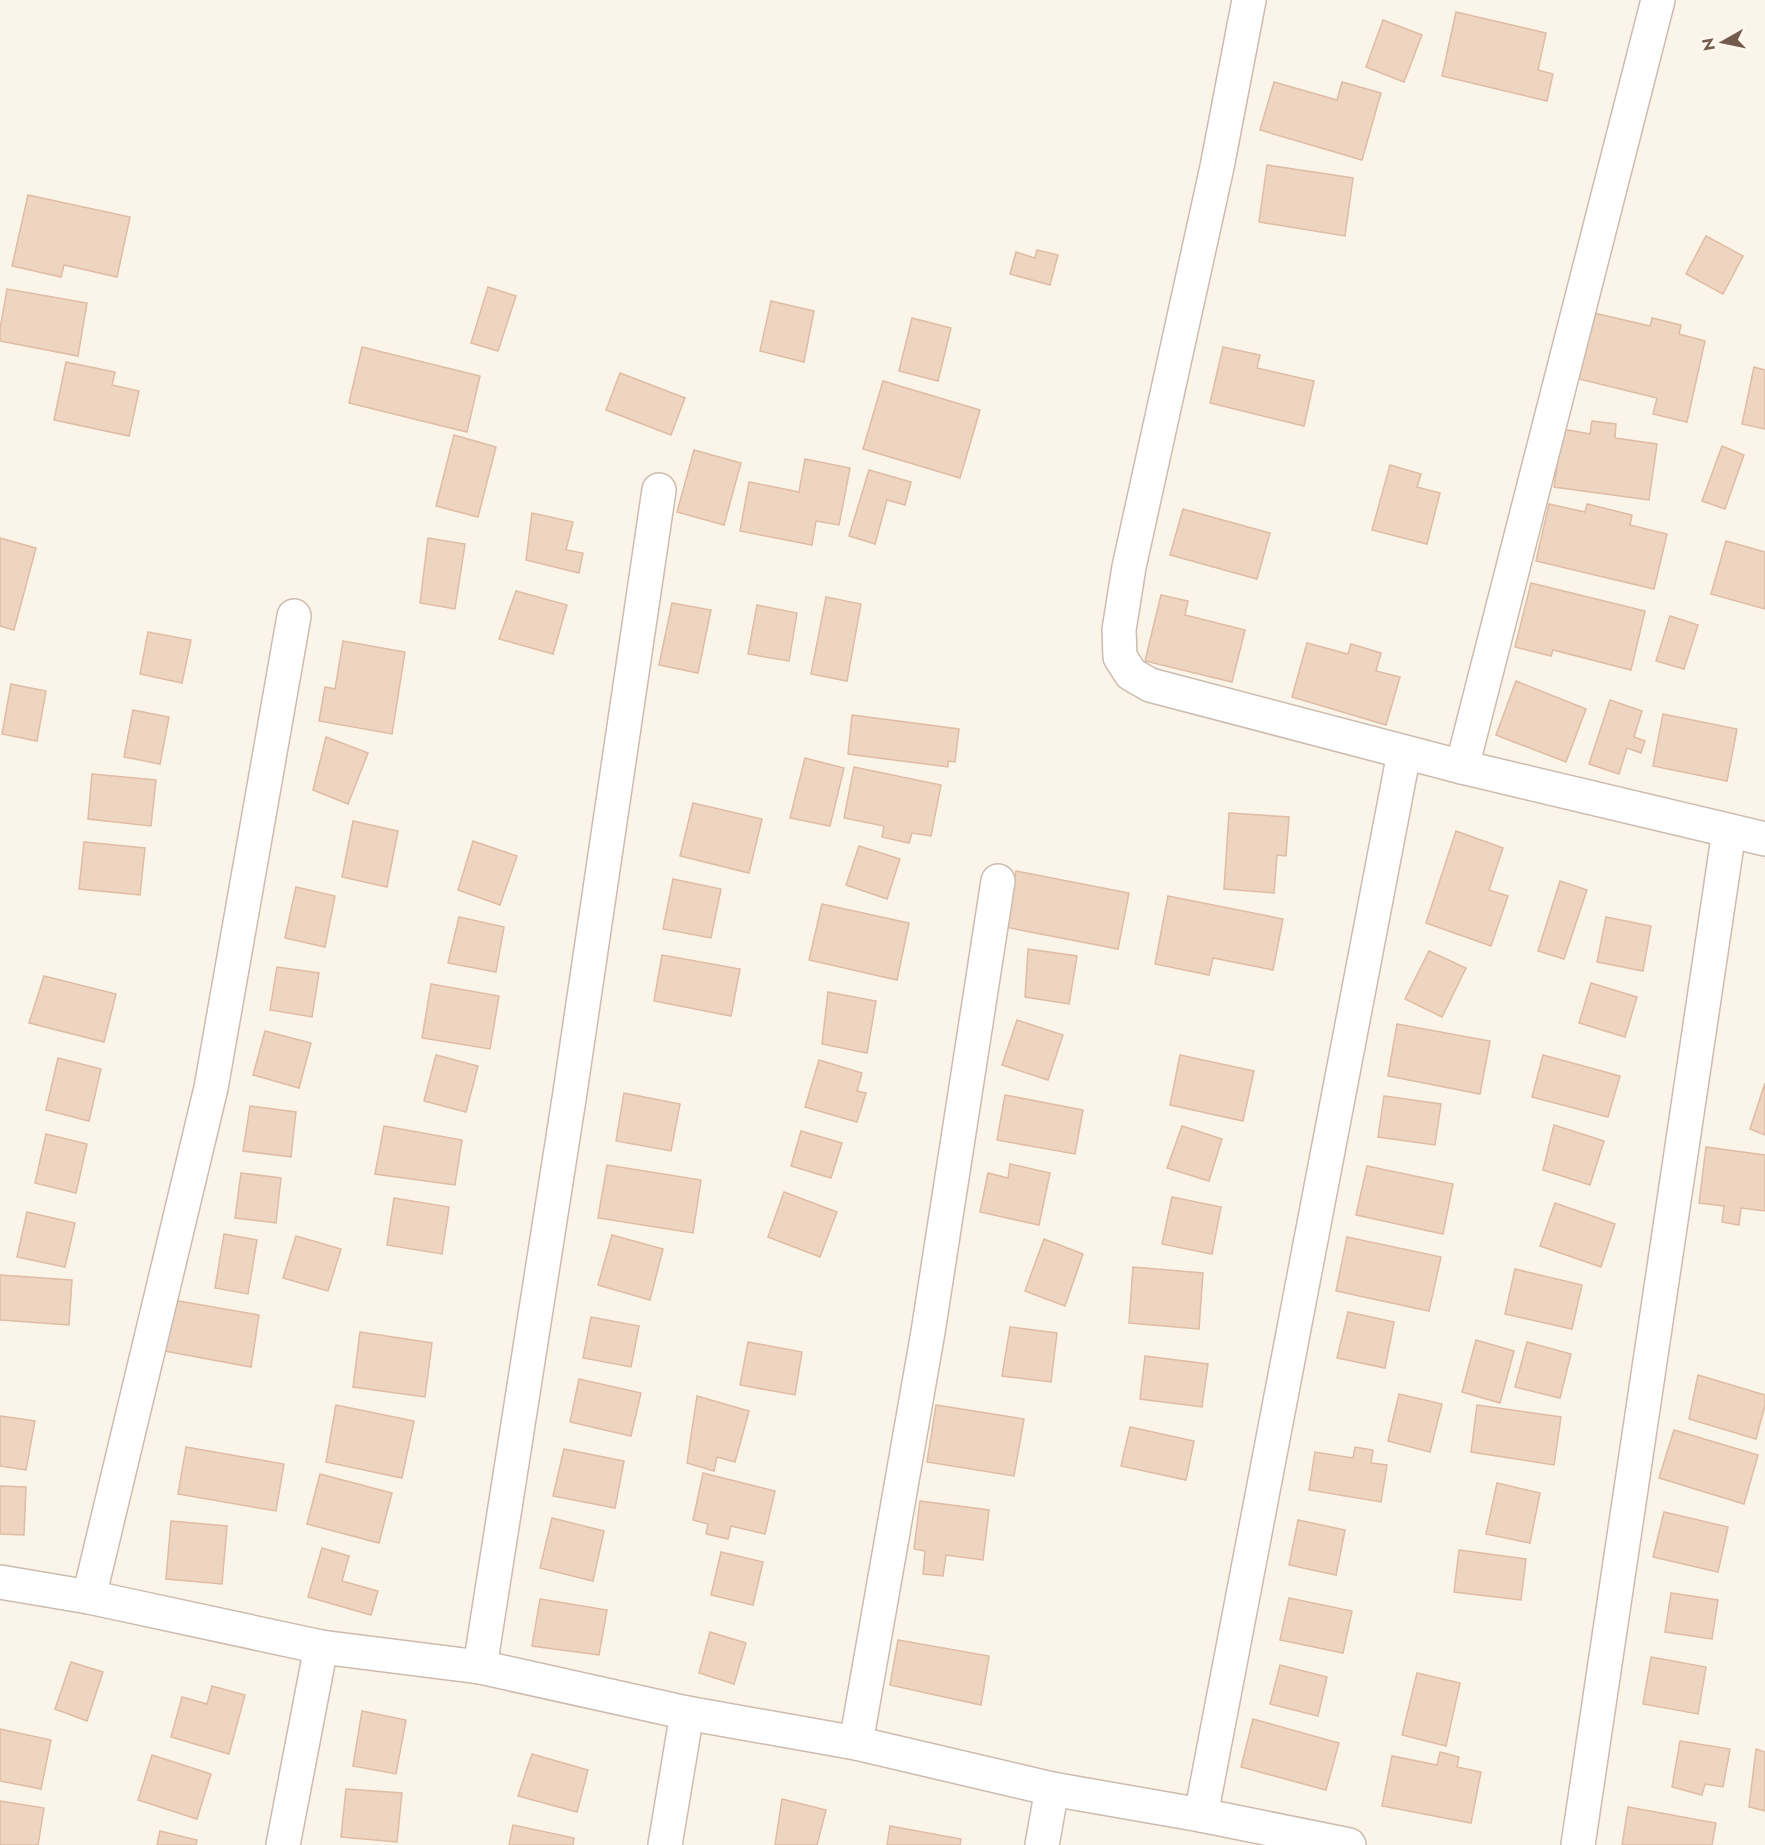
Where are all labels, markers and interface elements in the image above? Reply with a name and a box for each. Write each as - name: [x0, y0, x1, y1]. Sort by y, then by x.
- north arrow: [1693, 12, 1753, 72]
- text: N: [1696, 36, 1721, 52]

